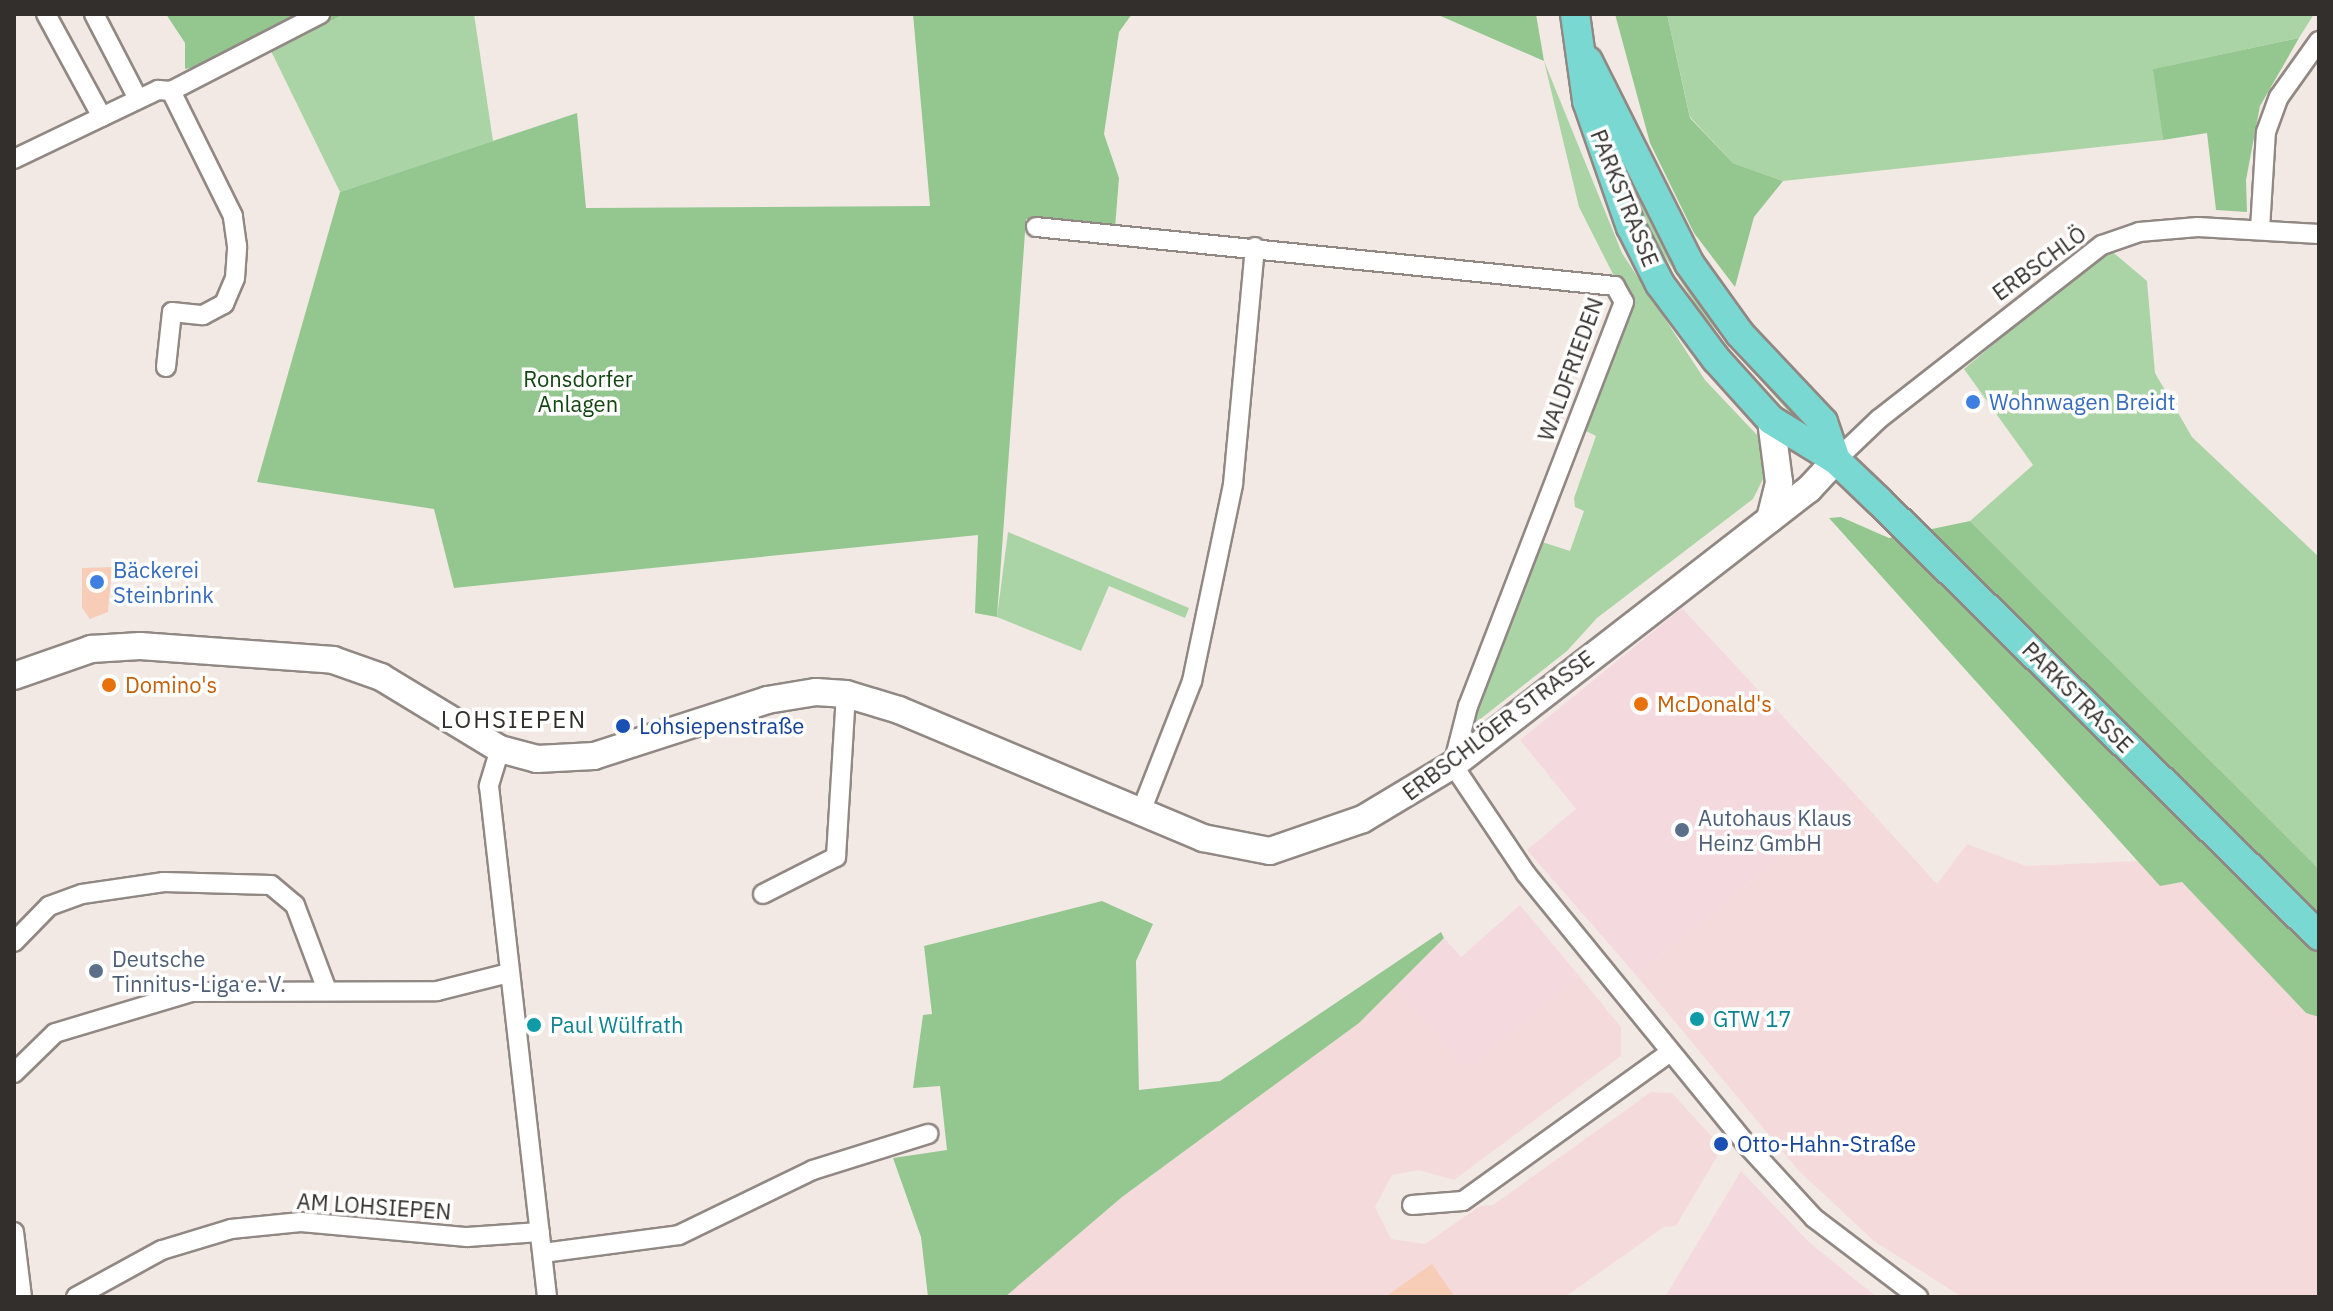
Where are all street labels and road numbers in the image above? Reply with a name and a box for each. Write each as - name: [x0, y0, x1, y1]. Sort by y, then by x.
- street label: PARKSTRASSE: [1585, 125, 1665, 271]
- street label: ERBSCHLÖ: [1987, 220, 2091, 306]
- street label: WALDFRIEDEN: [1532, 294, 1608, 444]
- street label: PARKSTRASSE: [2017, 636, 2139, 758]
- street label: ERBSCHLÖER STRASSE: [1397, 644, 1599, 806]
- street label: AM LOHSIEPEN: [296, 1187, 452, 1225]

